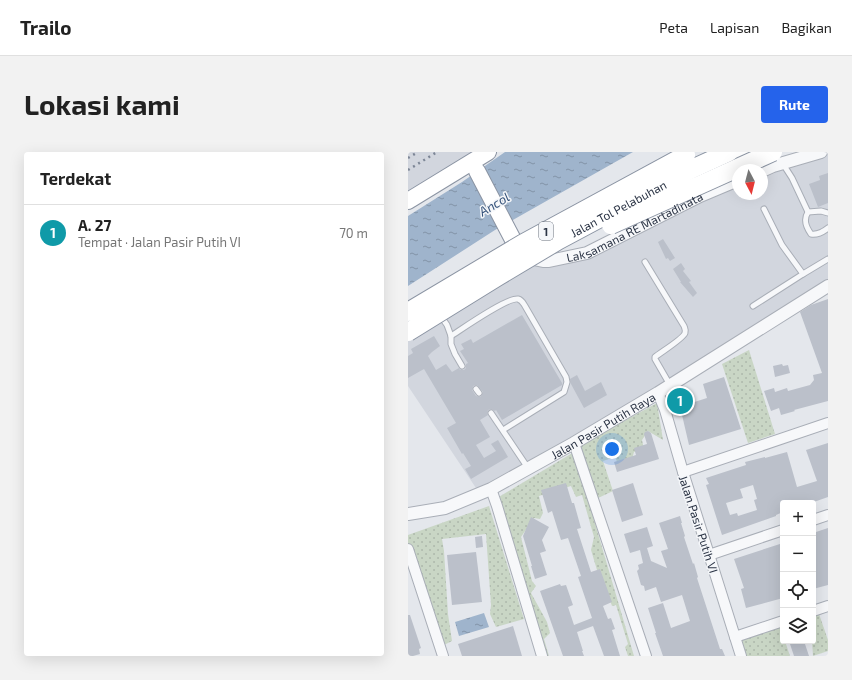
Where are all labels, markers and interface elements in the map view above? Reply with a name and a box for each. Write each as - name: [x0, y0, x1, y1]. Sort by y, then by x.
- text: Trailo: [20, 16, 72, 39]
- text: Peta: [659, 19, 688, 36]
- text: Lapisan: [710, 19, 759, 36]
- text: Bagikan: [781, 19, 832, 36]
- button: Rute: [761, 86, 828, 123]
- text: Lokasi kami: [24, 87, 180, 121]
- north arrow: [732, 164, 768, 200]
- text: Terdekat: [40, 168, 111, 188]
- street label: Jalan Tol Pelabuhan: [568, 177, 669, 240]
- water label: Ancol: [475, 189, 512, 220]
- street label: Laksamana RE Martadinata: [565, 189, 705, 264]
- text: A. 27: [78, 216, 111, 234]
- road number: 1: [539, 222, 553, 240]
- text: 1: [50, 225, 56, 241]
- text: 70 m: [339, 225, 368, 241]
- text: Tempat · Jalan Pasir Putih VI: [78, 234, 241, 250]
- pin: 1: [667, 386, 693, 416]
- street label: Jalan Pasir Putih Raya: [548, 389, 658, 461]
- your location: [602, 439, 622, 459]
- street label: Jalan Pasir Putih VI: [677, 473, 721, 575]
- map controls: [780, 500, 816, 644]
- button: +: [780, 500, 816, 536]
- button: −: [780, 536, 816, 572]
- button: locate: [780, 572, 816, 608]
- button: layers: [780, 608, 816, 644]

